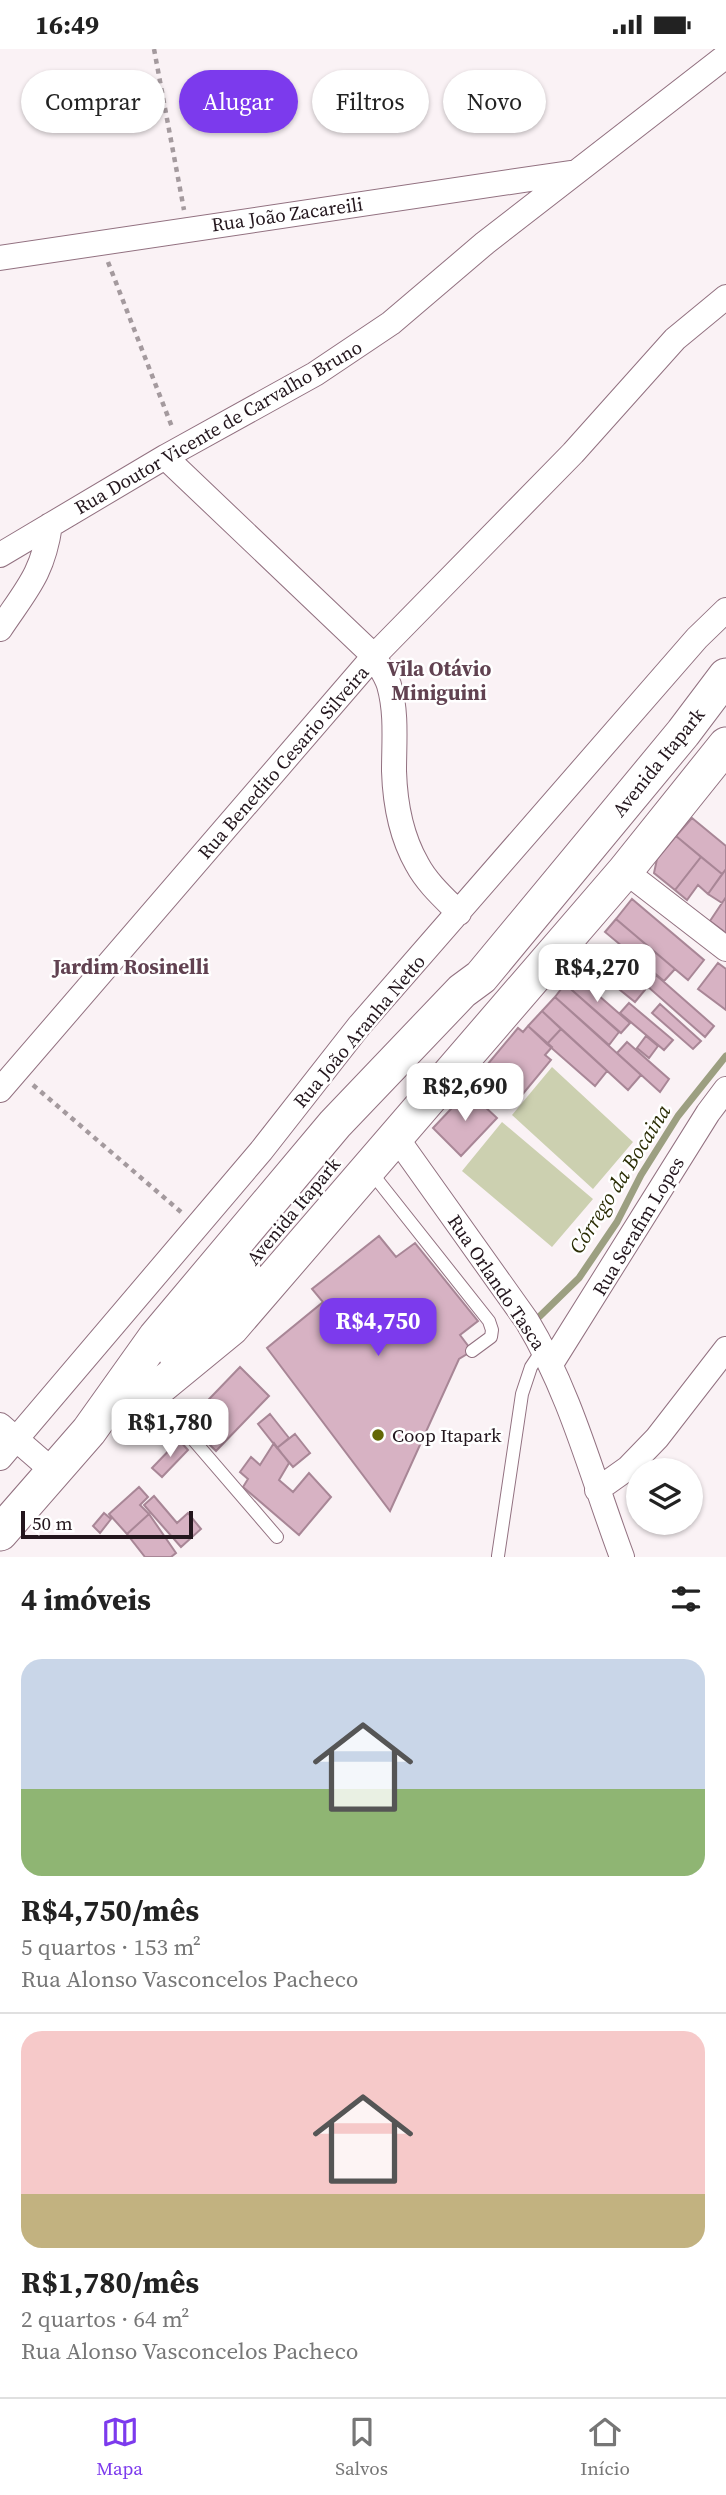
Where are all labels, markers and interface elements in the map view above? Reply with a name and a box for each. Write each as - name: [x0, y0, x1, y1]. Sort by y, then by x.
- text: 16:49: [35, 7, 99, 43]
- chip: Comprar: [21, 70, 165, 133]
- chip: Alugar: [179, 70, 298, 133]
- chip: Filtros: [312, 70, 429, 133]
- chip: Novo: [443, 70, 546, 133]
- street label: Rua João Zacareili: [210, 190, 365, 237]
- street label: Rua Doutor Vicente de Carvalho Bruno: [70, 334, 366, 520]
- district label: Vila Otávio Miniguini: [387, 654, 491, 707]
- street label: Rua Benedito Cesario Silveira: [192, 659, 375, 864]
- street label: Avenida Itapark: [606, 701, 710, 822]
- pin: R$4,270: [532, 944, 662, 1004]
- street label: Rua João Aranha Netto: [287, 949, 431, 1113]
- text: R$4,270: [555, 951, 639, 983]
- district label: Jardim Rosinelli: [51, 952, 209, 981]
- pin: R$2,690: [400, 1063, 530, 1123]
- text: R$2,690: [423, 1070, 507, 1102]
- water label: Córrego da Bocaina: [562, 1098, 677, 1259]
- street label: Avenida Itapark: [240, 1151, 346, 1270]
- street label: Rua Serafim Lopes: [586, 1152, 690, 1300]
- street label: Rua Orlando Tasca: [442, 1209, 552, 1355]
- pin: R$4,750: [313, 1299, 443, 1358]
- text: R$4,750: [336, 1305, 420, 1337]
- pin: R$1,780: [105, 1399, 235, 1459]
- text: R$1,780: [128, 1406, 212, 1438]
- place label: Coop Itapark: [392, 1422, 502, 1448]
- marker: Coop Itapark: [370, 1427, 386, 1443]
- map controls: [626, 1458, 703, 1535]
- button: layers: [626, 1458, 703, 1535]
- scale bar: [21, 1508, 192, 1540]
- text: 50 m: [32, 1510, 73, 1536]
- text: 4 imóveis: [21, 1579, 151, 1620]
- icon: filters: [667, 1580, 705, 1618]
- icon: home: [300, 1704, 426, 1830]
- text: R$4,750/mês: [21, 1890, 199, 1931]
- text: 5 quartos · 153 m²: [21, 1931, 201, 1963]
- text: Rua Alonso Vasconcelos Pacheco: [21, 1963, 358, 1995]
- icon: home: [300, 2076, 426, 2202]
- text: R$1,780/mês: [21, 2262, 199, 2303]
- text: 2 quartos · 64 m²: [21, 2303, 190, 2335]
- text: Rua Alonso Vasconcelos Pacheco: [21, 2335, 358, 2367]
- tab: Mapa: [96, 2413, 143, 2481]
- tab: Salvos: [335, 2413, 388, 2481]
- tab: Início: [580, 2413, 630, 2481]

